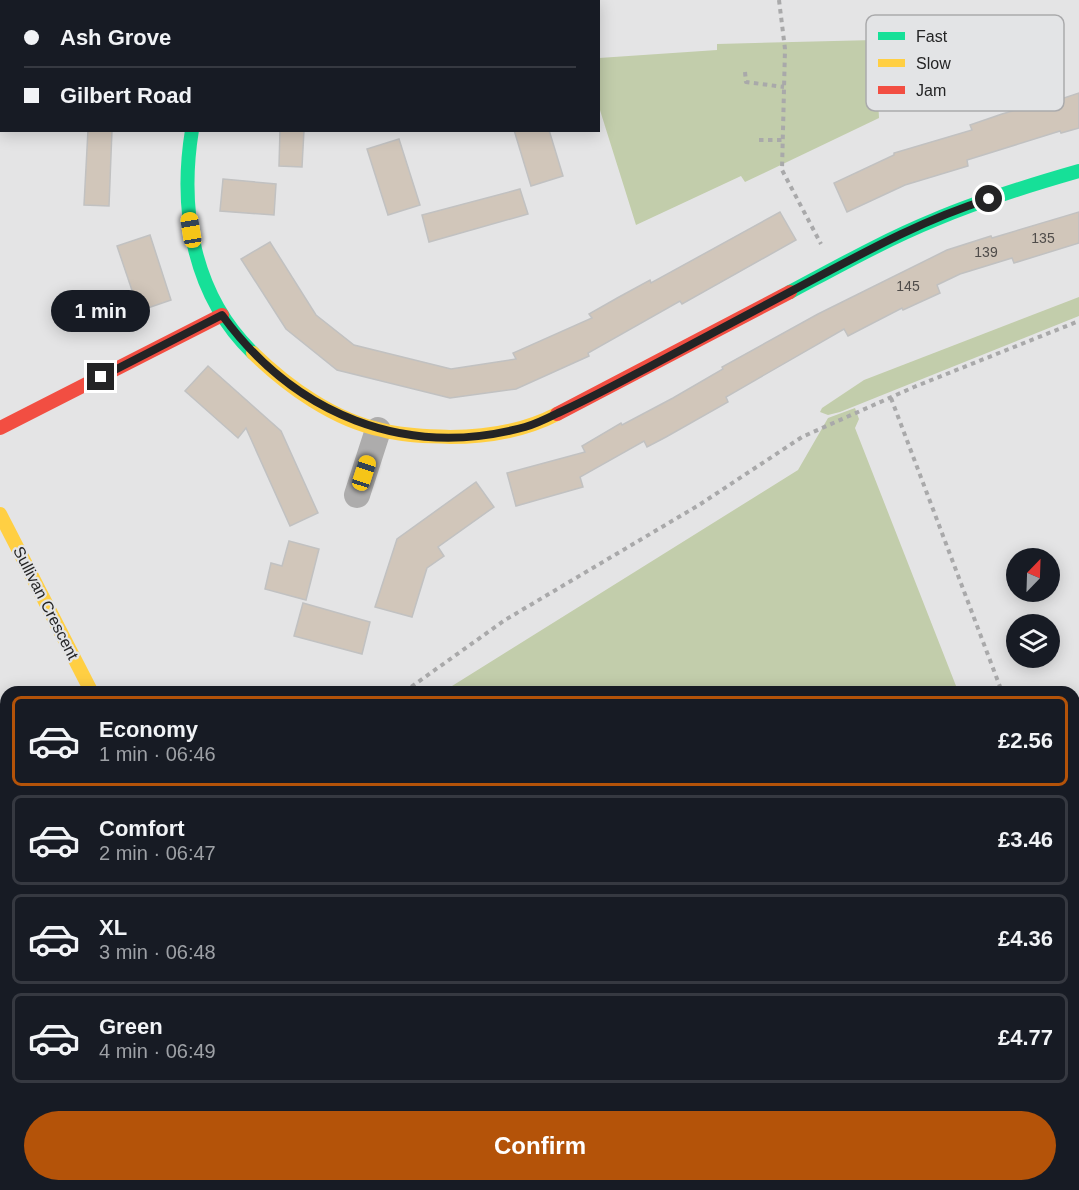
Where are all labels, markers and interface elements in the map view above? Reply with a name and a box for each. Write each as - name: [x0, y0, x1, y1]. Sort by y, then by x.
- legend: [866, 15, 1064, 111]
- text: Ash Grove: [60, 25, 171, 50]
- text: Fast: [916, 28, 948, 45]
- text: Slow: [916, 55, 951, 72]
- text: Jam: [916, 82, 946, 99]
- text: Gilbert Road: [60, 83, 192, 108]
- route start: [975, 185, 1002, 212]
- car: [179, 211, 203, 249]
- house number: 135: [1031, 230, 1055, 246]
- house number: 139: [974, 244, 998, 260]
- house number: 145: [896, 278, 920, 294]
- callout: 1 min: [51, 290, 150, 332]
- text: 1 min: [74, 300, 127, 322]
- route end: [87, 363, 114, 390]
- car: [350, 453, 378, 493]
- street label: Sullivan Crescent: [10, 544, 82, 663]
- north arrow: [1006, 548, 1060, 602]
- map controls: [1006, 548, 1060, 668]
- button: layers: [1006, 614, 1060, 668]
- icon: car: [27, 714, 81, 768]
- text: Economy: [99, 717, 198, 742]
- text: £2.56: [998, 728, 1053, 753]
- text: 1 min · 06:46: [99, 743, 216, 765]
- icon: car: [27, 813, 81, 867]
- text: Comfort: [99, 816, 185, 841]
- text: £3.46: [998, 827, 1053, 852]
- text: 2 min · 06:47: [99, 842, 216, 864]
- icon: car: [27, 912, 81, 966]
- text: XL: [99, 915, 127, 940]
- text: £4.36: [998, 926, 1053, 951]
- text: 3 min · 06:48: [99, 941, 216, 963]
- icon: car: [27, 1011, 81, 1065]
- text: Green: [99, 1014, 163, 1039]
- text: £4.77: [998, 1025, 1053, 1050]
- text: 4 min · 06:49: [99, 1040, 216, 1062]
- button: Confirm: [24, 1111, 1056, 1180]

